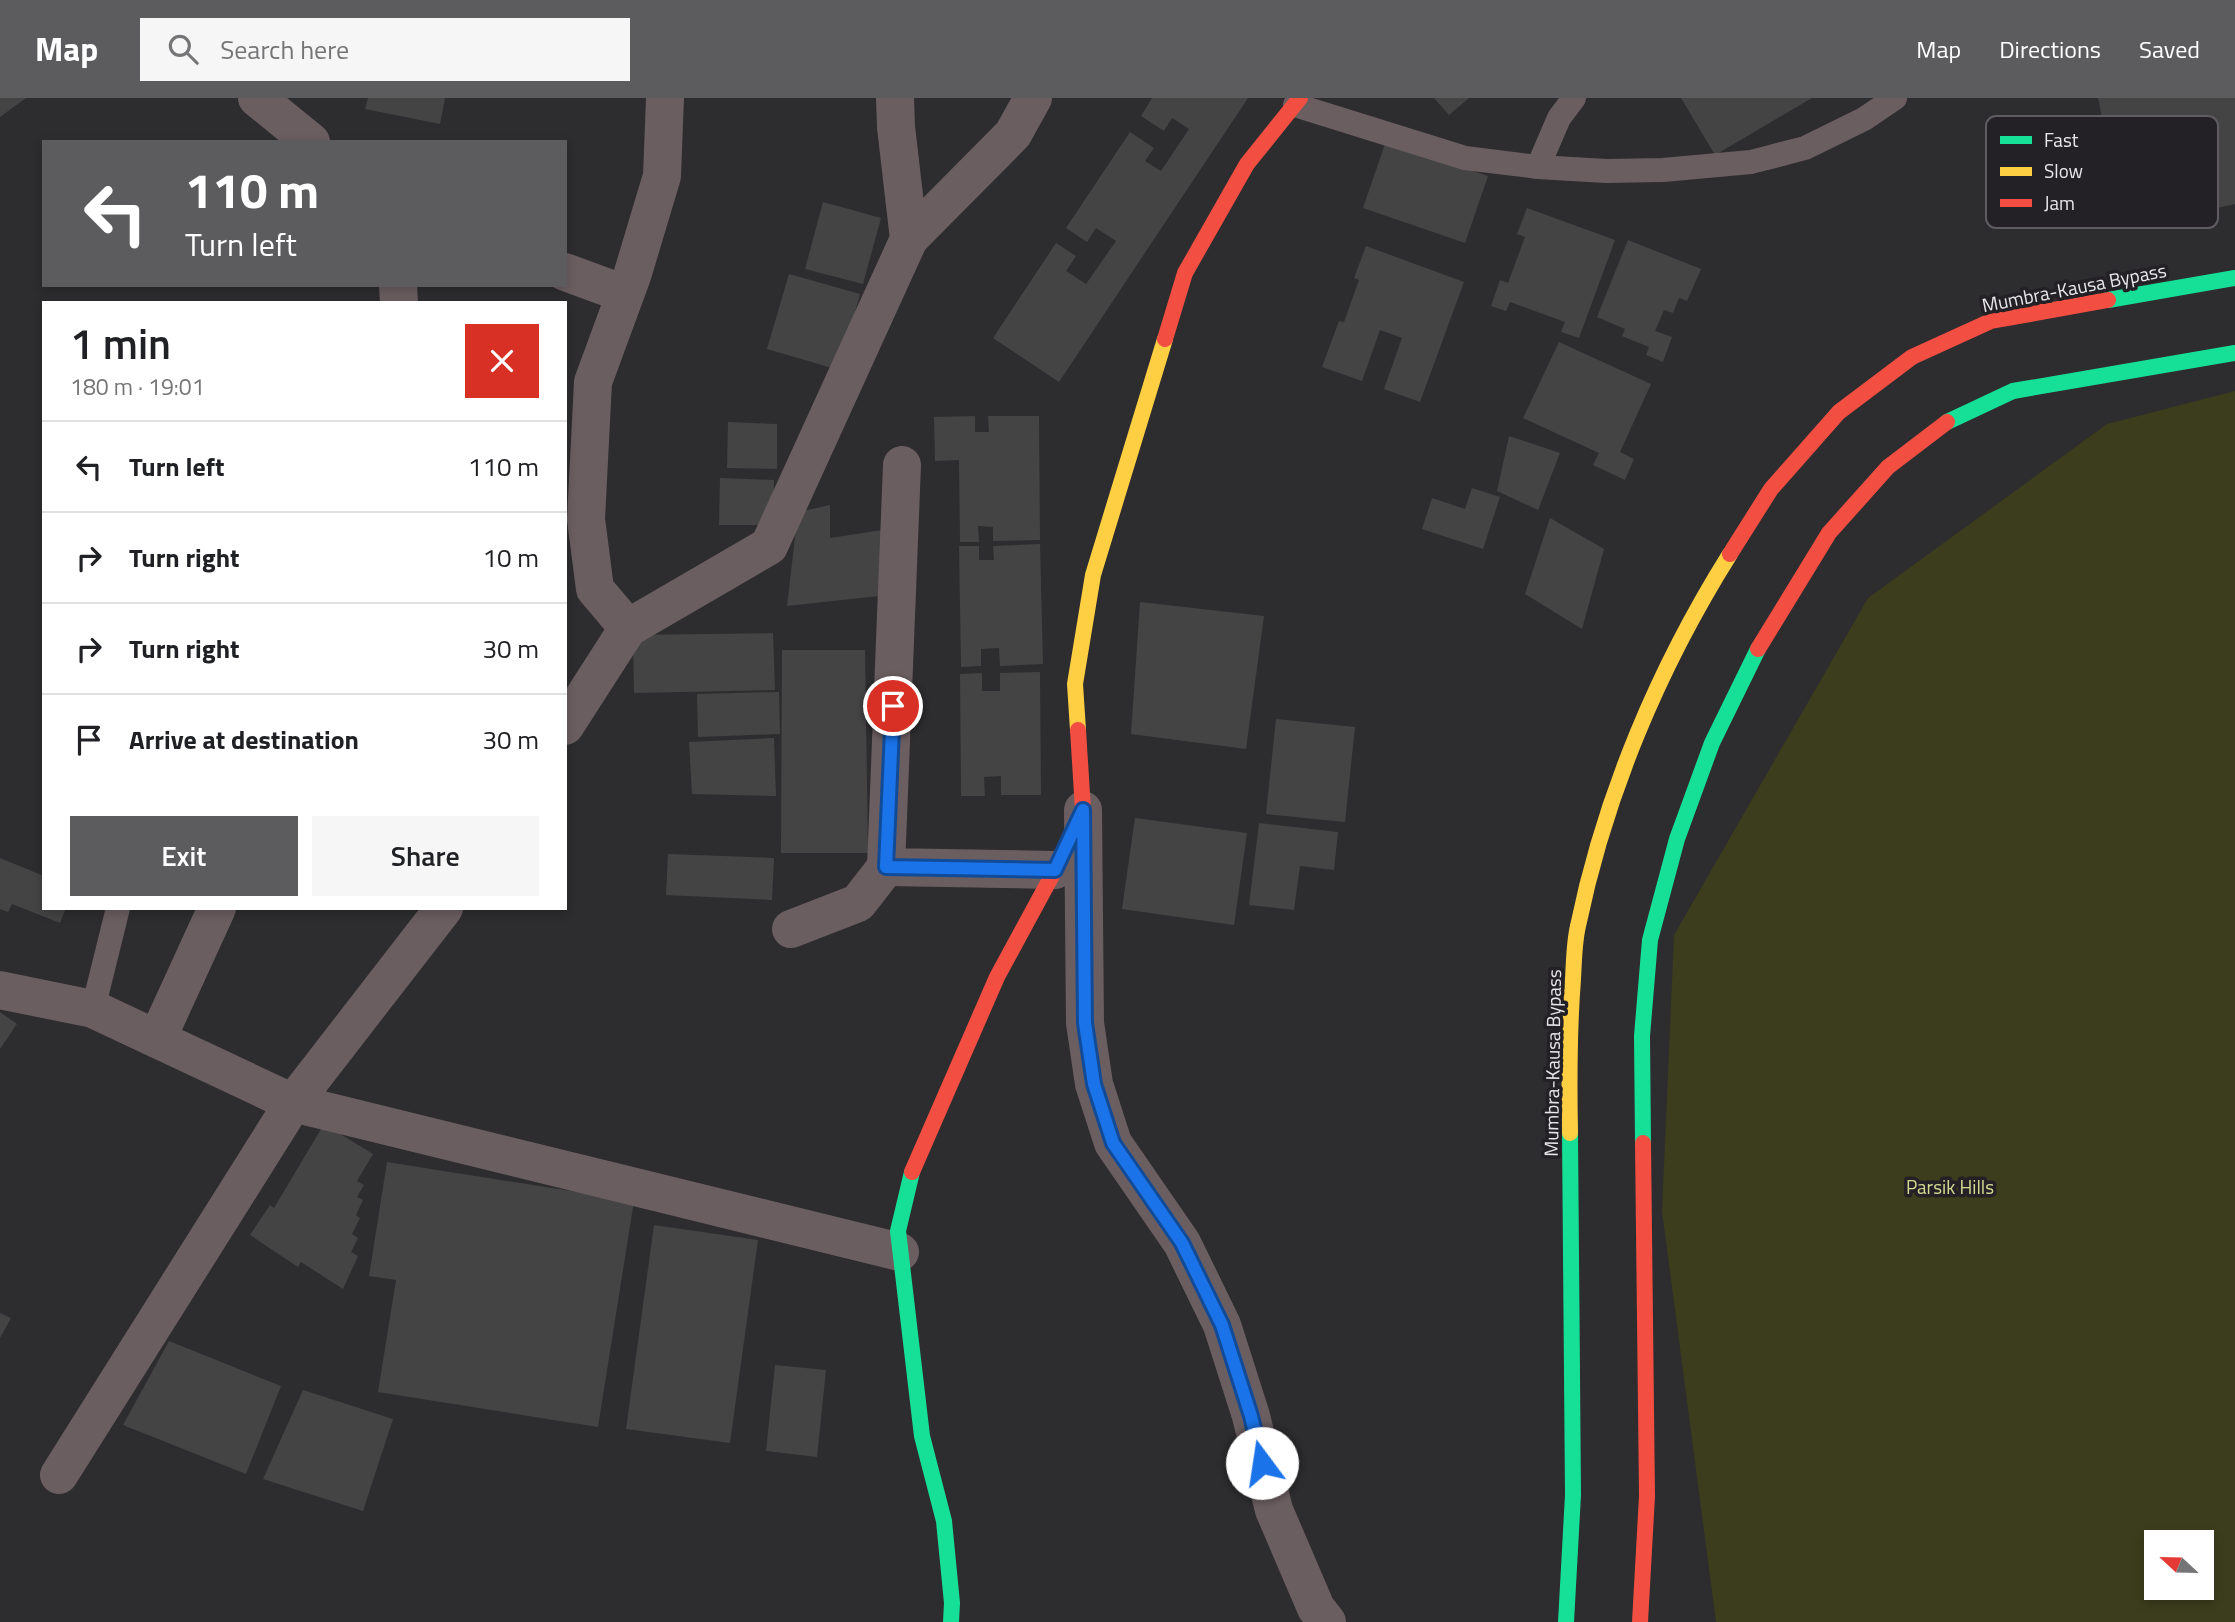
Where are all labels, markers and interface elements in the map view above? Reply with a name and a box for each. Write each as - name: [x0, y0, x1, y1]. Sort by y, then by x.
- search box: [140, 18, 630, 81]
- text: Map: [35, 24, 98, 74]
- icon: search: [164, 30, 202, 68]
- text: Search here: [220, 30, 349, 69]
- text: Map: [1916, 31, 1961, 67]
- text: Directions: [1999, 31, 2101, 67]
- text: Saved: [2139, 31, 2200, 67]
- legend: [1986, 116, 2218, 228]
- text: Fast: [2044, 125, 2079, 154]
- text: 110 m: [185, 152, 319, 227]
- text: Slow: [2044, 156, 2083, 185]
- icon: left: [70, 168, 161, 259]
- text: Jam: [2044, 188, 2075, 217]
- text: Turn left: [185, 220, 297, 268]
- street label: Mumbra-Kausa Bypass: [1979, 255, 2169, 319]
- text: 1 min: [70, 311, 171, 375]
- button: close: [465, 324, 539, 398]
- text: 180 m · 19:01: [70, 369, 205, 404]
- text: Turn left: [129, 447, 224, 486]
- text: 110 m: [468, 447, 539, 486]
- icon: left: [70, 448, 108, 486]
- text: Turn right: [129, 538, 240, 577]
- text: 10 m: [482, 538, 539, 577]
- icon: right: [70, 539, 108, 577]
- text: Turn right: [129, 629, 240, 668]
- text: 30 m: [482, 629, 539, 668]
- icon: right: [70, 630, 108, 668]
- pin: [863, 676, 923, 736]
- icon: arrive: [874, 687, 912, 725]
- text: Arrive at destination: [129, 720, 359, 759]
- text: 30 m: [482, 720, 539, 759]
- icon: arrive: [70, 721, 108, 759]
- button: Exit: [70, 816, 298, 896]
- button: Share: [312, 816, 539, 896]
- street label: Mumbra-Kausa Bypass: [1536, 969, 1568, 1157]
- park label: Parsik Hills: [1906, 1172, 1994, 1201]
- position arrow: [1225, 1426, 1299, 1500]
- north arrow: [2144, 1530, 2214, 1600]
- map controls: [2144, 1530, 2214, 1600]

